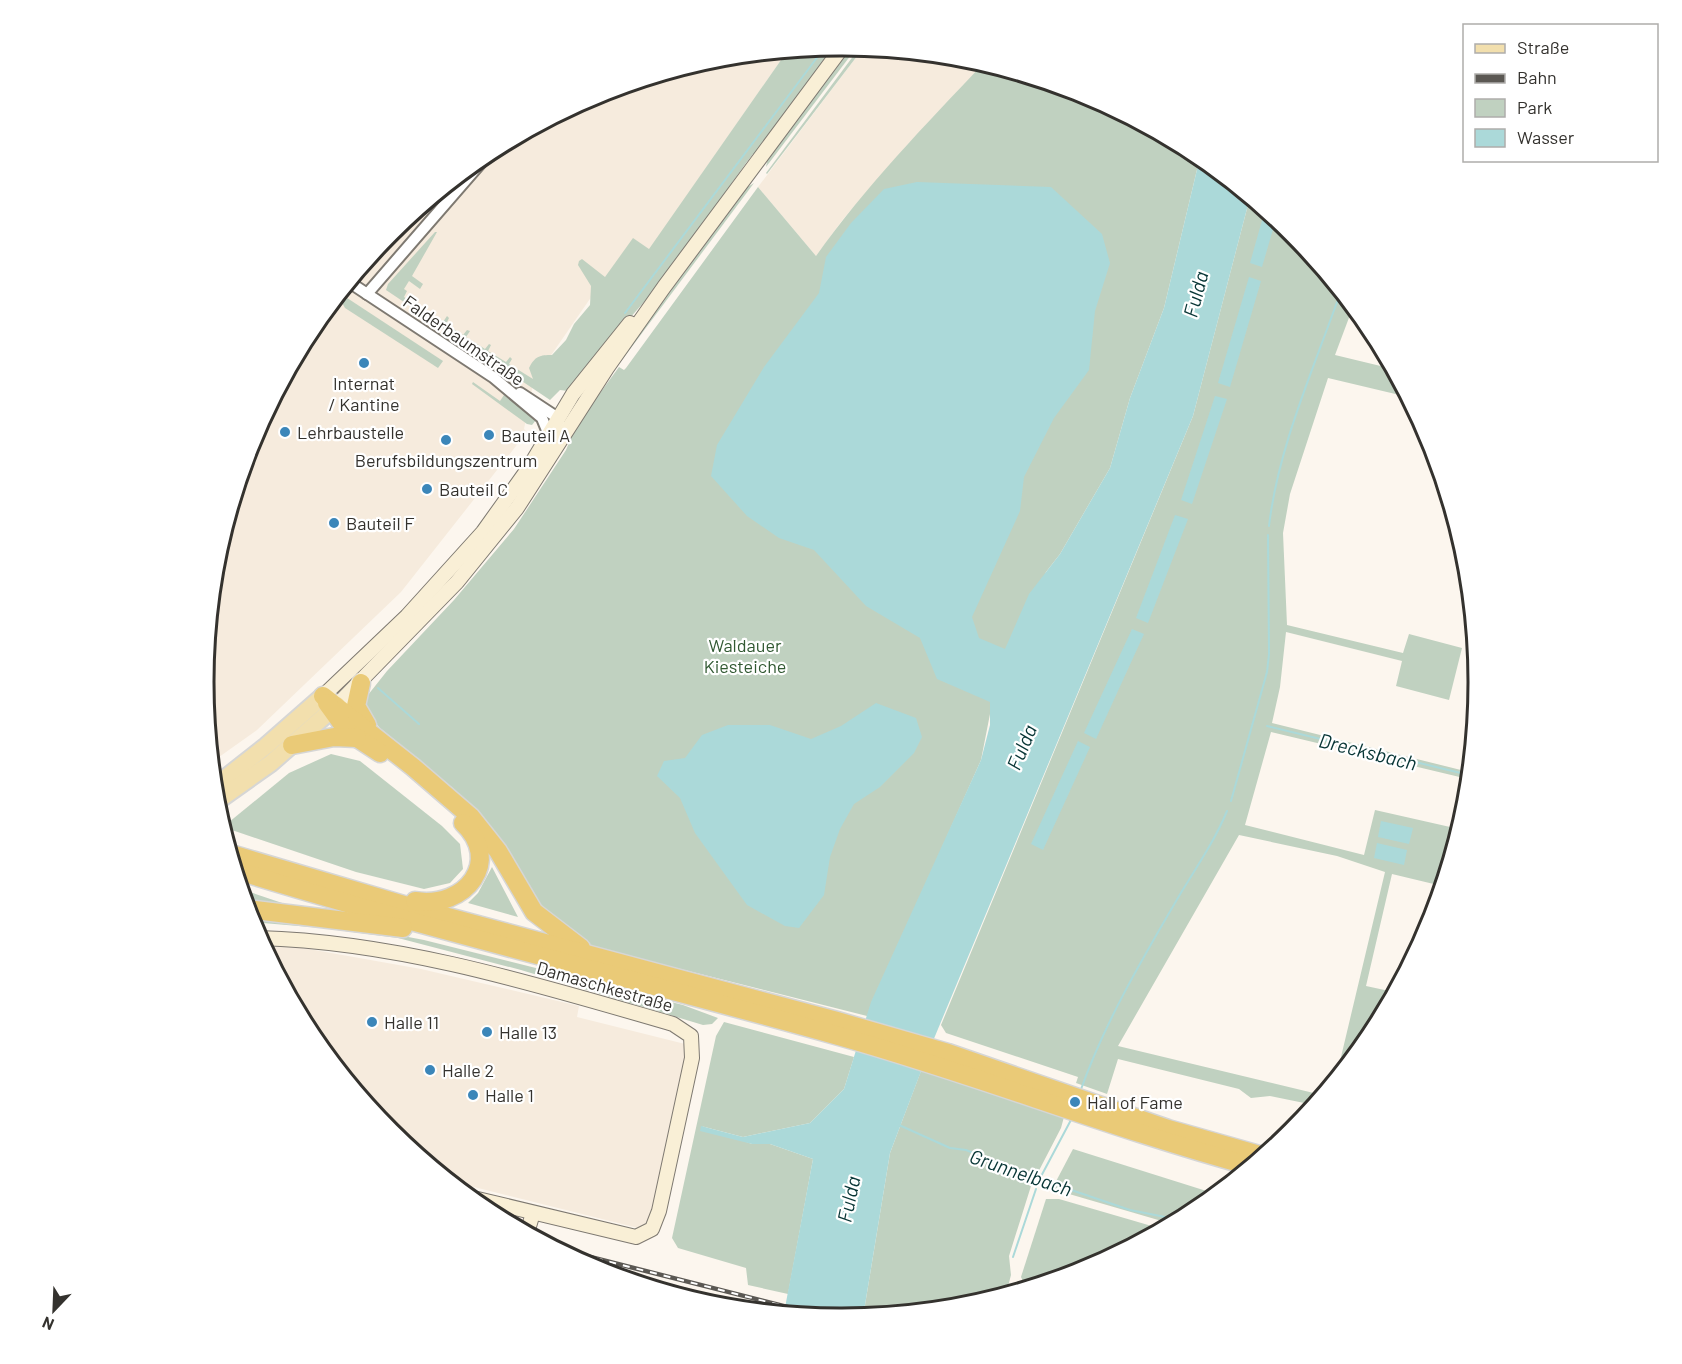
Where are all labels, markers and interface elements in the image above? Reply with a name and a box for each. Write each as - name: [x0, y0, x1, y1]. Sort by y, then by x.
- legend: [1463, 24, 1658, 162]
- text: Straße: [1517, 36, 1569, 58]
- text: Bahn: [1517, 66, 1557, 88]
- text: Park: [1517, 96, 1552, 118]
- text: Wasser: [1517, 126, 1575, 148]
- water label: Fulda: [1177, 268, 1213, 320]
- street label: Falderbaumstraße: [399, 290, 529, 390]
- marker: Internat / Kantine: [357, 356, 371, 370]
- place label: Internat / Kantine: [328, 372, 400, 415]
- place label: Lehrbaustelle: [297, 421, 404, 443]
- place label: Bauteil A: [501, 424, 570, 446]
- marker: Lehrbaustelle: [278, 425, 292, 439]
- marker: Bauteil A: [482, 428, 496, 442]
- marker: Berufsbildungszentrum: [439, 433, 453, 447]
- place label: Berufsbildungszentrum: [355, 449, 537, 471]
- place label: Bauteil C: [439, 478, 508, 500]
- marker: Bauteil C: [420, 482, 434, 496]
- place label: Bauteil F: [346, 512, 414, 534]
- marker: Bauteil F: [327, 516, 341, 530]
- park label: Waldauer Kiesteiche: [704, 634, 786, 677]
- water label: Fulda: [1001, 721, 1041, 773]
- water label: Drecksbach: [1317, 727, 1419, 775]
- street label: Damaschkestraße: [534, 956, 676, 1016]
- place label: Halle 11: [384, 1011, 439, 1033]
- marker: Halle 11: [365, 1015, 379, 1029]
- place label: Halle 13: [499, 1021, 557, 1043]
- marker: Halle 13: [480, 1025, 494, 1039]
- place label: Halle 2: [442, 1059, 494, 1081]
- marker: Halle 2: [423, 1063, 437, 1077]
- place label: Halle 1: [485, 1084, 534, 1106]
- marker: Halle 1: [466, 1088, 480, 1102]
- place label: Hall of Fame: [1087, 1091, 1183, 1113]
- marker: Hall of Fame: [1068, 1095, 1082, 1109]
- water label: Grunnelbach: [967, 1143, 1075, 1201]
- water label: Fulda: [831, 1174, 865, 1224]
- north arrow: [24, 1280, 84, 1340]
- text: N: [39, 1313, 57, 1335]

